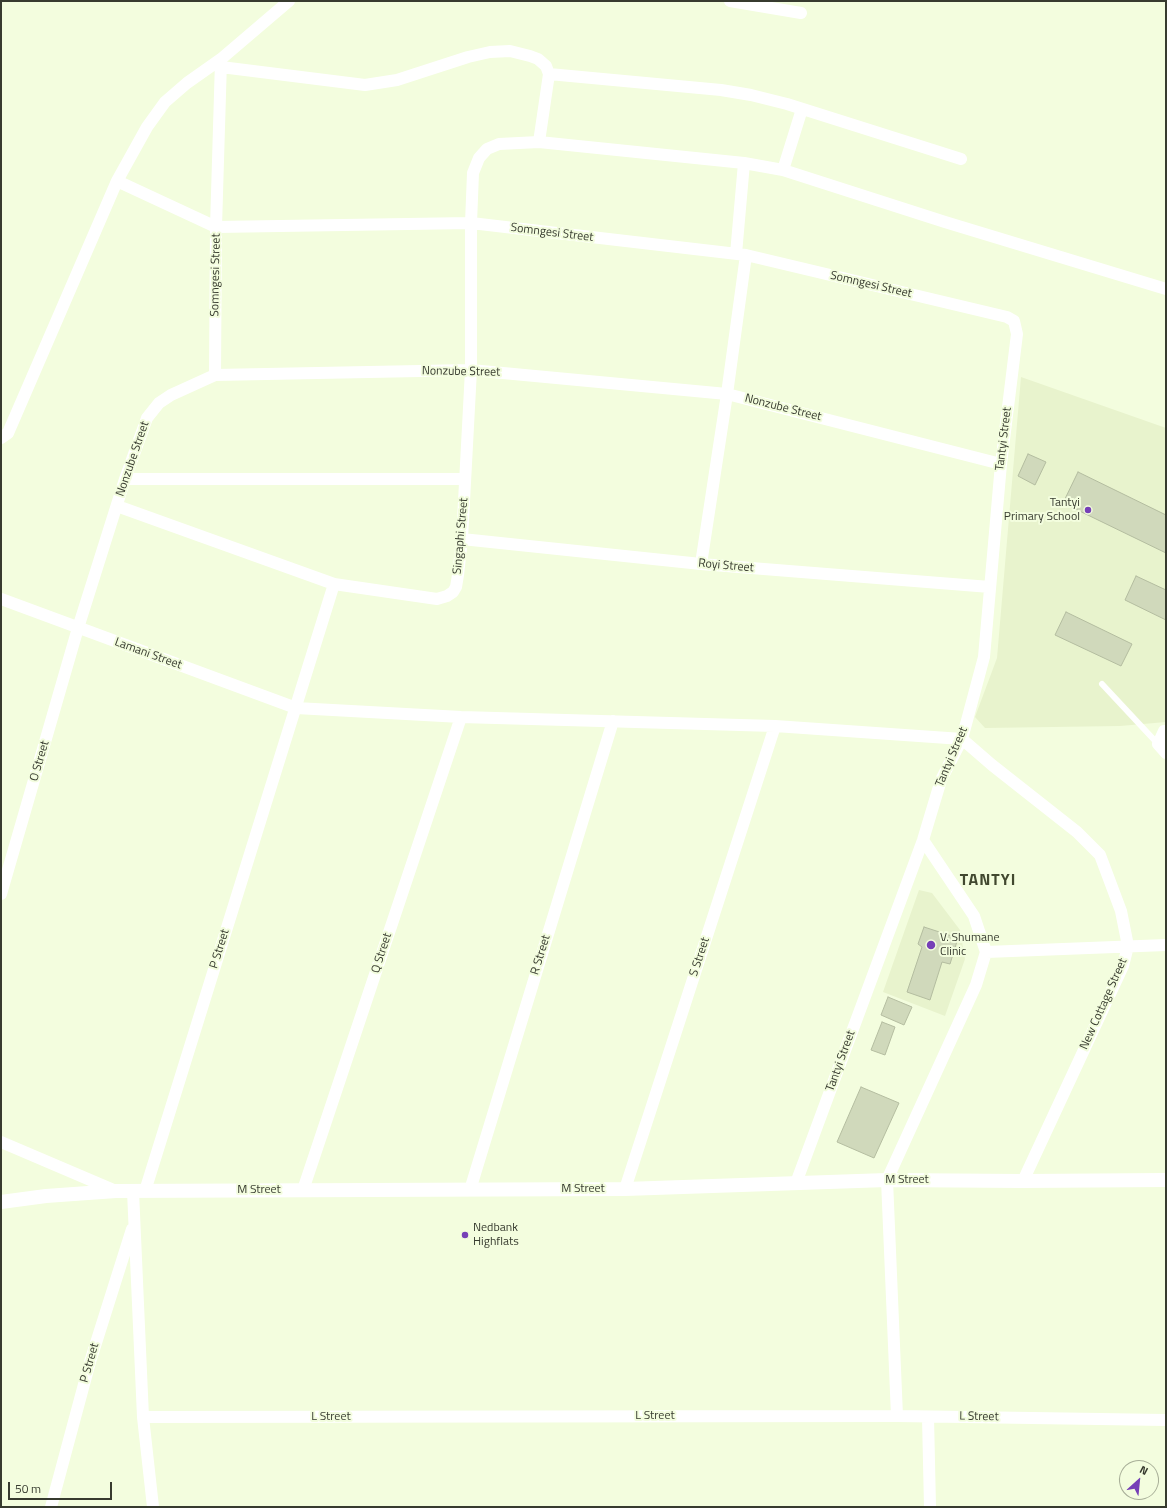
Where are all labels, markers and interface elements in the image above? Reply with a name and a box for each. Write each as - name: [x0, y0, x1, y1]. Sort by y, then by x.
- street label: Somngesi Street: [510, 221, 594, 245]
- street label: Somngesi Street: [208, 233, 224, 317]
- street label: Somngesi Street: [829, 269, 913, 301]
- street label: Nonzube Street: [422, 364, 500, 380]
- street label: Nonzube Street: [743, 392, 823, 424]
- street label: Tantyi Street: [993, 406, 1015, 472]
- street label: Nonzube Street: [113, 419, 153, 499]
- place label: Tantyi Primary School: [1004, 496, 1080, 524]
- street label: Singaphi Street: [450, 497, 472, 575]
- marker: Tantyi Primary School: [1083, 505, 1093, 515]
- street label: Royi Street: [698, 556, 754, 576]
- street label: Lamani Street: [112, 635, 184, 673]
- street label: Tantyi Street: [933, 725, 971, 789]
- street label: O Street: [27, 739, 53, 783]
- district label: TANTYI: [960, 871, 1016, 891]
- street label: P Street: [207, 927, 233, 971]
- street label: Q Street: [369, 931, 395, 975]
- place label: V. Shumane Clinic: [940, 931, 999, 959]
- street label: R Street: [528, 933, 554, 977]
- street label: S Street: [687, 936, 713, 978]
- marker: V. Shumane Clinic: [925, 939, 937, 951]
- street label: New Cottage Street: [1077, 956, 1131, 1052]
- street label: Tantyi Street: [823, 1029, 859, 1093]
- street label: M Street: [885, 1173, 929, 1187]
- street label: M Street: [561, 1182, 605, 1196]
- street label: M Street: [237, 1183, 281, 1197]
- place label: Nedbank Highflats: [473, 1221, 519, 1249]
- marker: Nedbank Highflats: [460, 1230, 470, 1240]
- street label: P Street: [77, 1341, 103, 1385]
- street label: L Street: [635, 1409, 675, 1423]
- street label: L Street: [959, 1409, 999, 1425]
- street label: L Street: [311, 1410, 351, 1424]
- north arrow: [1119, 1460, 1159, 1500]
- text: N: [1137, 1461, 1151, 1479]
- scale bar: [10, 1474, 114, 1500]
- text: 50 m: [15, 1479, 41, 1498]

